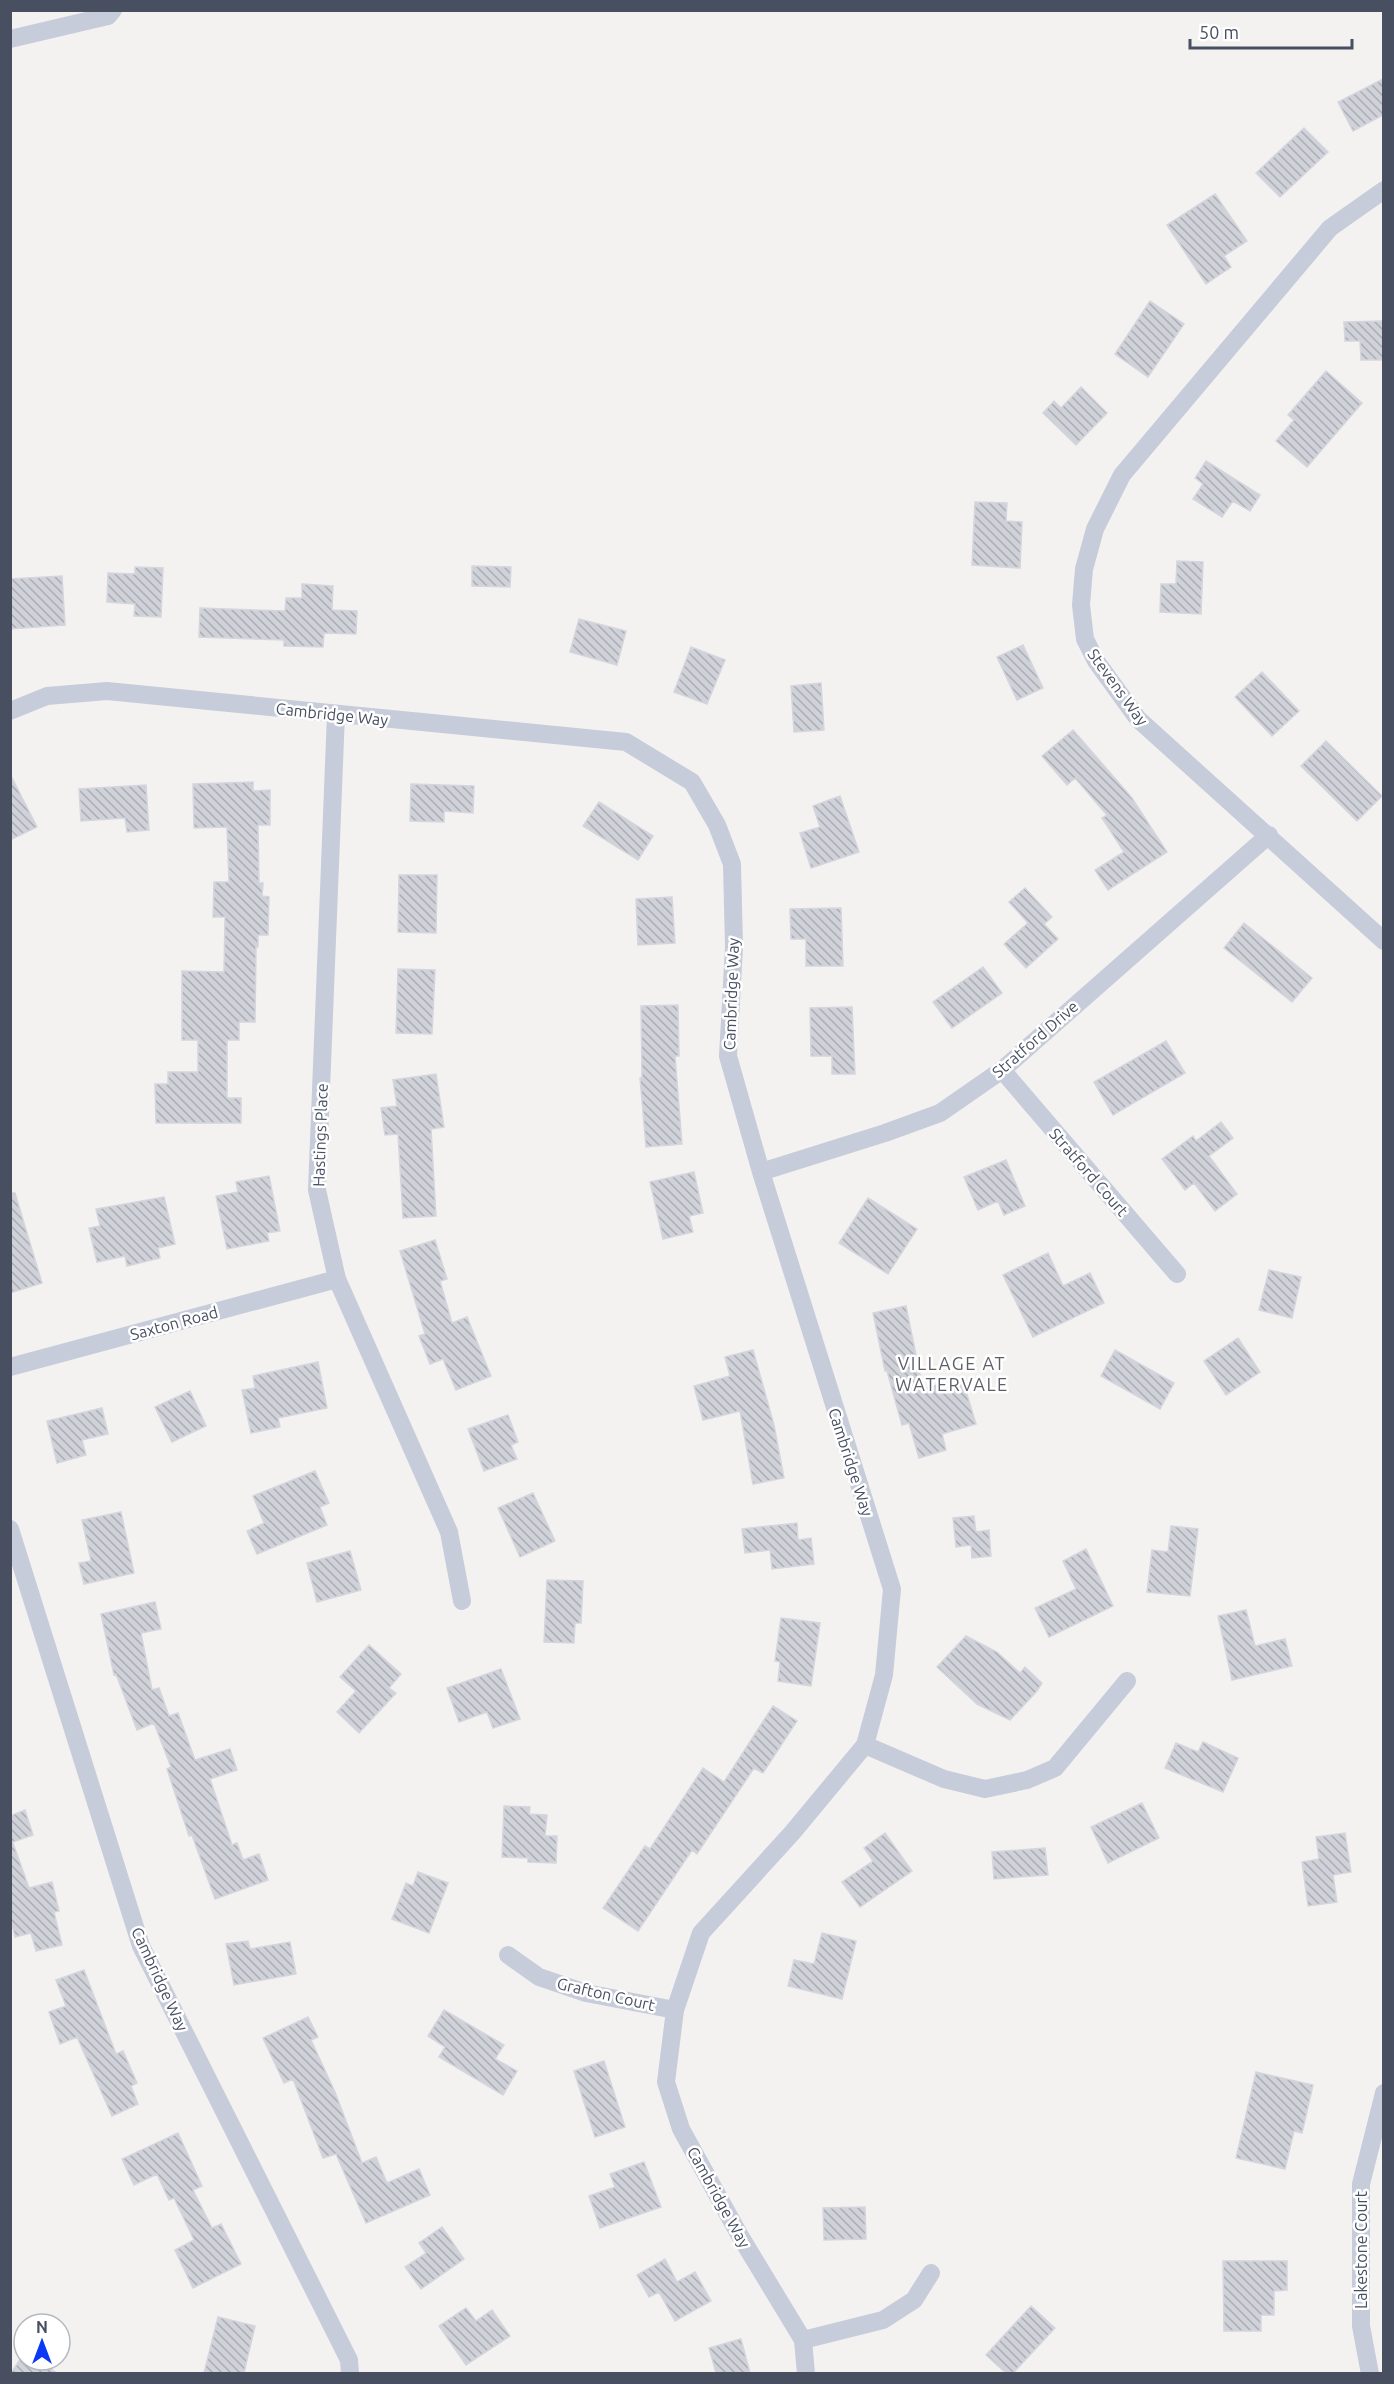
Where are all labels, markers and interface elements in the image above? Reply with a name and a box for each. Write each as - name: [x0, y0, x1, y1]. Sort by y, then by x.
- scale bar: [1190, 12, 1352, 50]
- text: 50 m: [1199, 22, 1239, 42]
- street label: Stevens Way: [1084, 645, 1152, 729]
- street label: Cambridge Way: [275, 699, 389, 729]
- street label: Cambridge Way: [720, 937, 742, 1051]
- street label: Stratford Drive: [989, 997, 1081, 1081]
- street label: Hastings Place: [309, 1083, 331, 1187]
- street label: Stratford Court: [1046, 1124, 1132, 1220]
- street label: Saxton Road: [128, 1303, 220, 1343]
- district label: VILLAGE AT WATERVALE: [895, 1353, 1009, 1394]
- street label: Cambridge Way: [825, 1406, 877, 1519]
- street label: Cambridge Way: [128, 1924, 192, 2034]
- street label: Grafton Court: [555, 1974, 657, 2014]
- street label: Cambridge Way: [684, 2143, 754, 2251]
- street label: Lakestone Court: [1352, 2190, 1370, 2309]
- north arrow: [12, 2312, 72, 2372]
- text: N: [36, 2318, 48, 2336]

